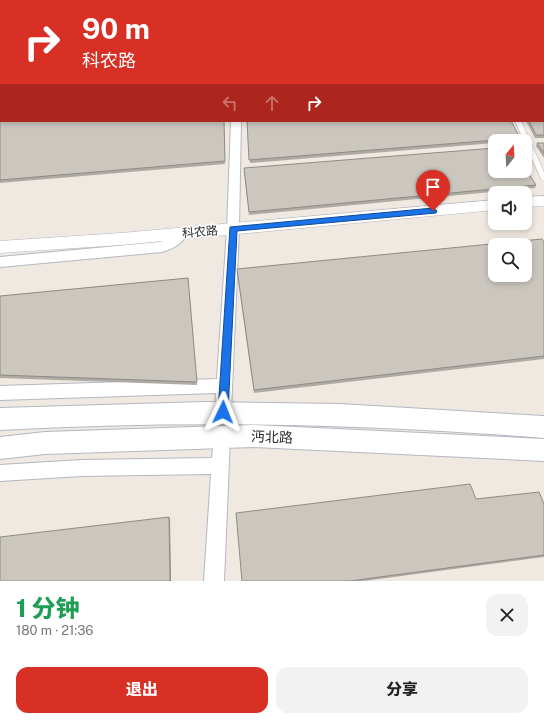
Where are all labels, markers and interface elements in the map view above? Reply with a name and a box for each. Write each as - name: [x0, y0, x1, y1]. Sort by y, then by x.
- text: 90 m: [82, 12, 150, 45]
- icon: right: [16, 16, 68, 68]
- text: 科农路: [82, 50, 136, 71]
- icon: left: [219, 92, 241, 114]
- icon: ahead: [261, 92, 283, 114]
- icon: right: [303, 92, 325, 114]
- north arrow: [488, 134, 532, 178]
- map controls: [488, 134, 532, 282]
- pin: [416, 170, 450, 211]
- icon: arrive: [422, 176, 444, 198]
- button: sound: [488, 186, 532, 230]
- street label: 科农路: [181, 223, 219, 241]
- button: search: [488, 238, 532, 282]
- position arrow: [202, 391, 244, 433]
- street label: 沔北路: [251, 428, 293, 446]
- text: 1 分钟: [16, 594, 80, 622]
- button: close: [486, 594, 528, 636]
- text: 180 m · 21:36: [16, 623, 93, 638]
- button: 退出: [16, 667, 268, 713]
- button: 分享: [276, 667, 528, 713]

